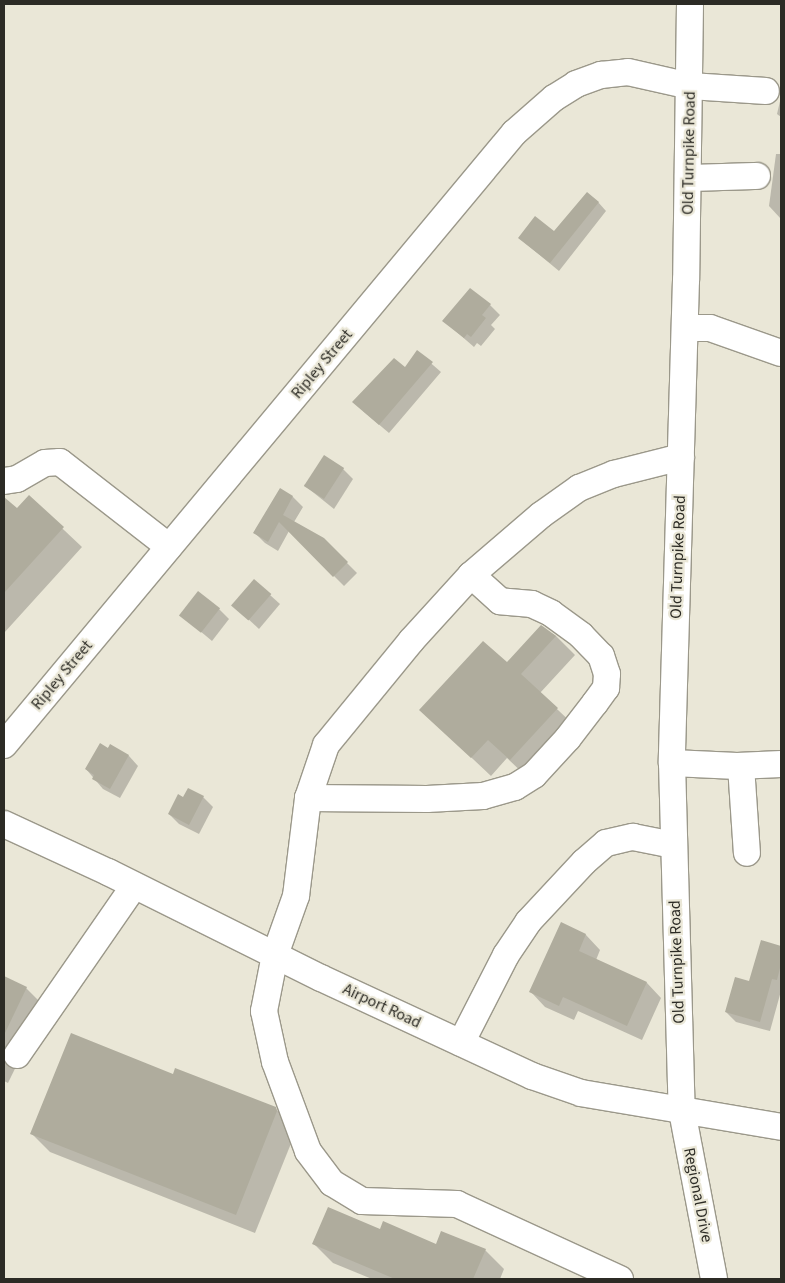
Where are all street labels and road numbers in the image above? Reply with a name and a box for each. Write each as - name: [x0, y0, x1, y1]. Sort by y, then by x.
- street label: Old Turnpike Road: [678, 91, 700, 215]
- street label: Ripley Street: [287, 325, 357, 403]
- street label: Old Turnpike Road: [666, 495, 690, 619]
- street label: Ripley Street: [27, 636, 97, 714]
- street label: Old Turnpike Road: [665, 900, 689, 1024]
- street label: Airport Road: [340, 980, 424, 1032]
- street label: Regional Drive: [679, 1146, 717, 1244]

